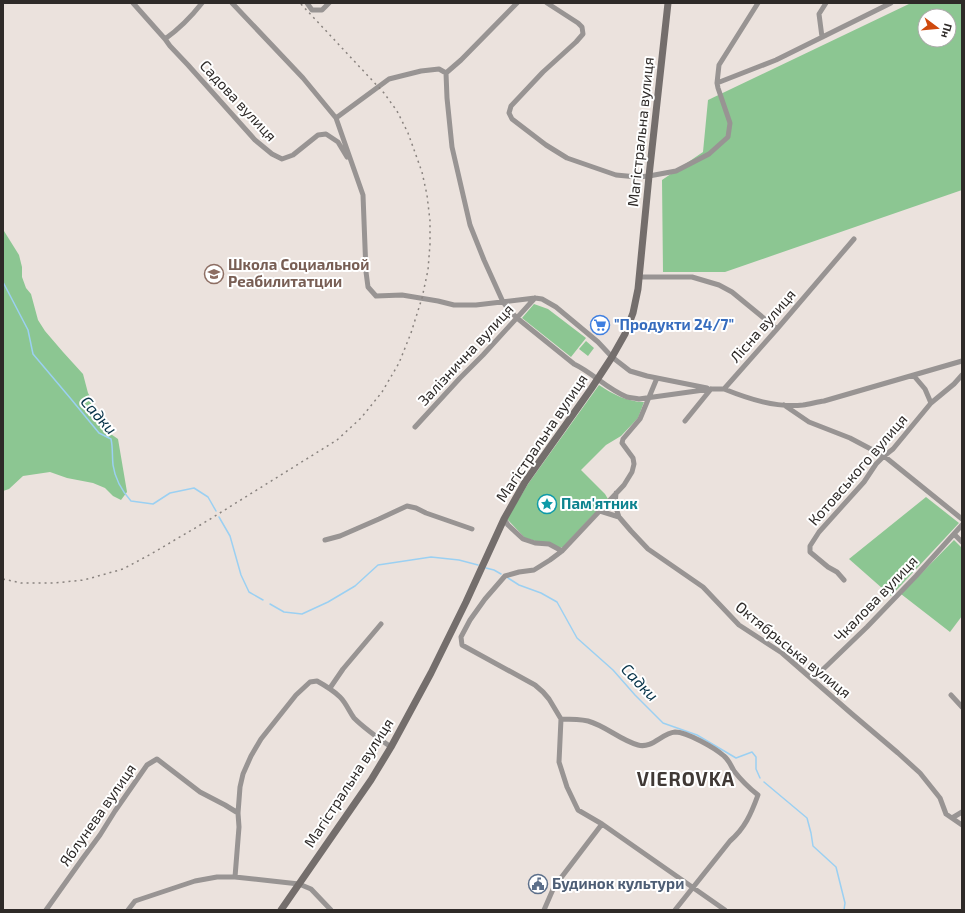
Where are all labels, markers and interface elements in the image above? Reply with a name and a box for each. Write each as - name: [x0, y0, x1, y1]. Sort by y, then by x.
- north arrow: [917, 8, 957, 48]
- text: Пн: [939, 22, 955, 40]
- street label: Садова вулиця: [196, 56, 281, 145]
- street label: Магістральна вулиця: [623, 56, 658, 208]
- place label: Школа Социальной Реабилитатции: [228, 255, 369, 290]
- school or university icon: Школа Социальной Реабилитатции: [203, 263, 225, 285]
- street label: Лісна вулиця: [726, 285, 800, 366]
- street label: Залізнична вулиця: [414, 300, 518, 409]
- supermarket icon: "Продукти 24/7": [589, 314, 611, 336]
- place label: "Продукти 24/7": [614, 315, 734, 333]
- street label: Магістральна вулиця: [492, 370, 592, 505]
- water label: Садки: [77, 392, 121, 438]
- street label: Котовського вулиця: [804, 410, 911, 529]
- place icon: Пам'ятник: [536, 493, 558, 515]
- place label: Пам'ятник: [561, 494, 638, 512]
- street label: Чкалова вулиця: [830, 552, 922, 646]
- street label: Октябрьська вулиця: [732, 597, 855, 702]
- water label: Садки: [618, 659, 663, 704]
- street label: Магістральна вулиця: [300, 714, 398, 851]
- street label: Яблунева вулиця: [55, 760, 140, 870]
- district label: VIEROVKA: [637, 767, 735, 790]
- public building icon: Будинок культури: [527, 873, 549, 895]
- place label: Будинок культури: [552, 874, 684, 892]

